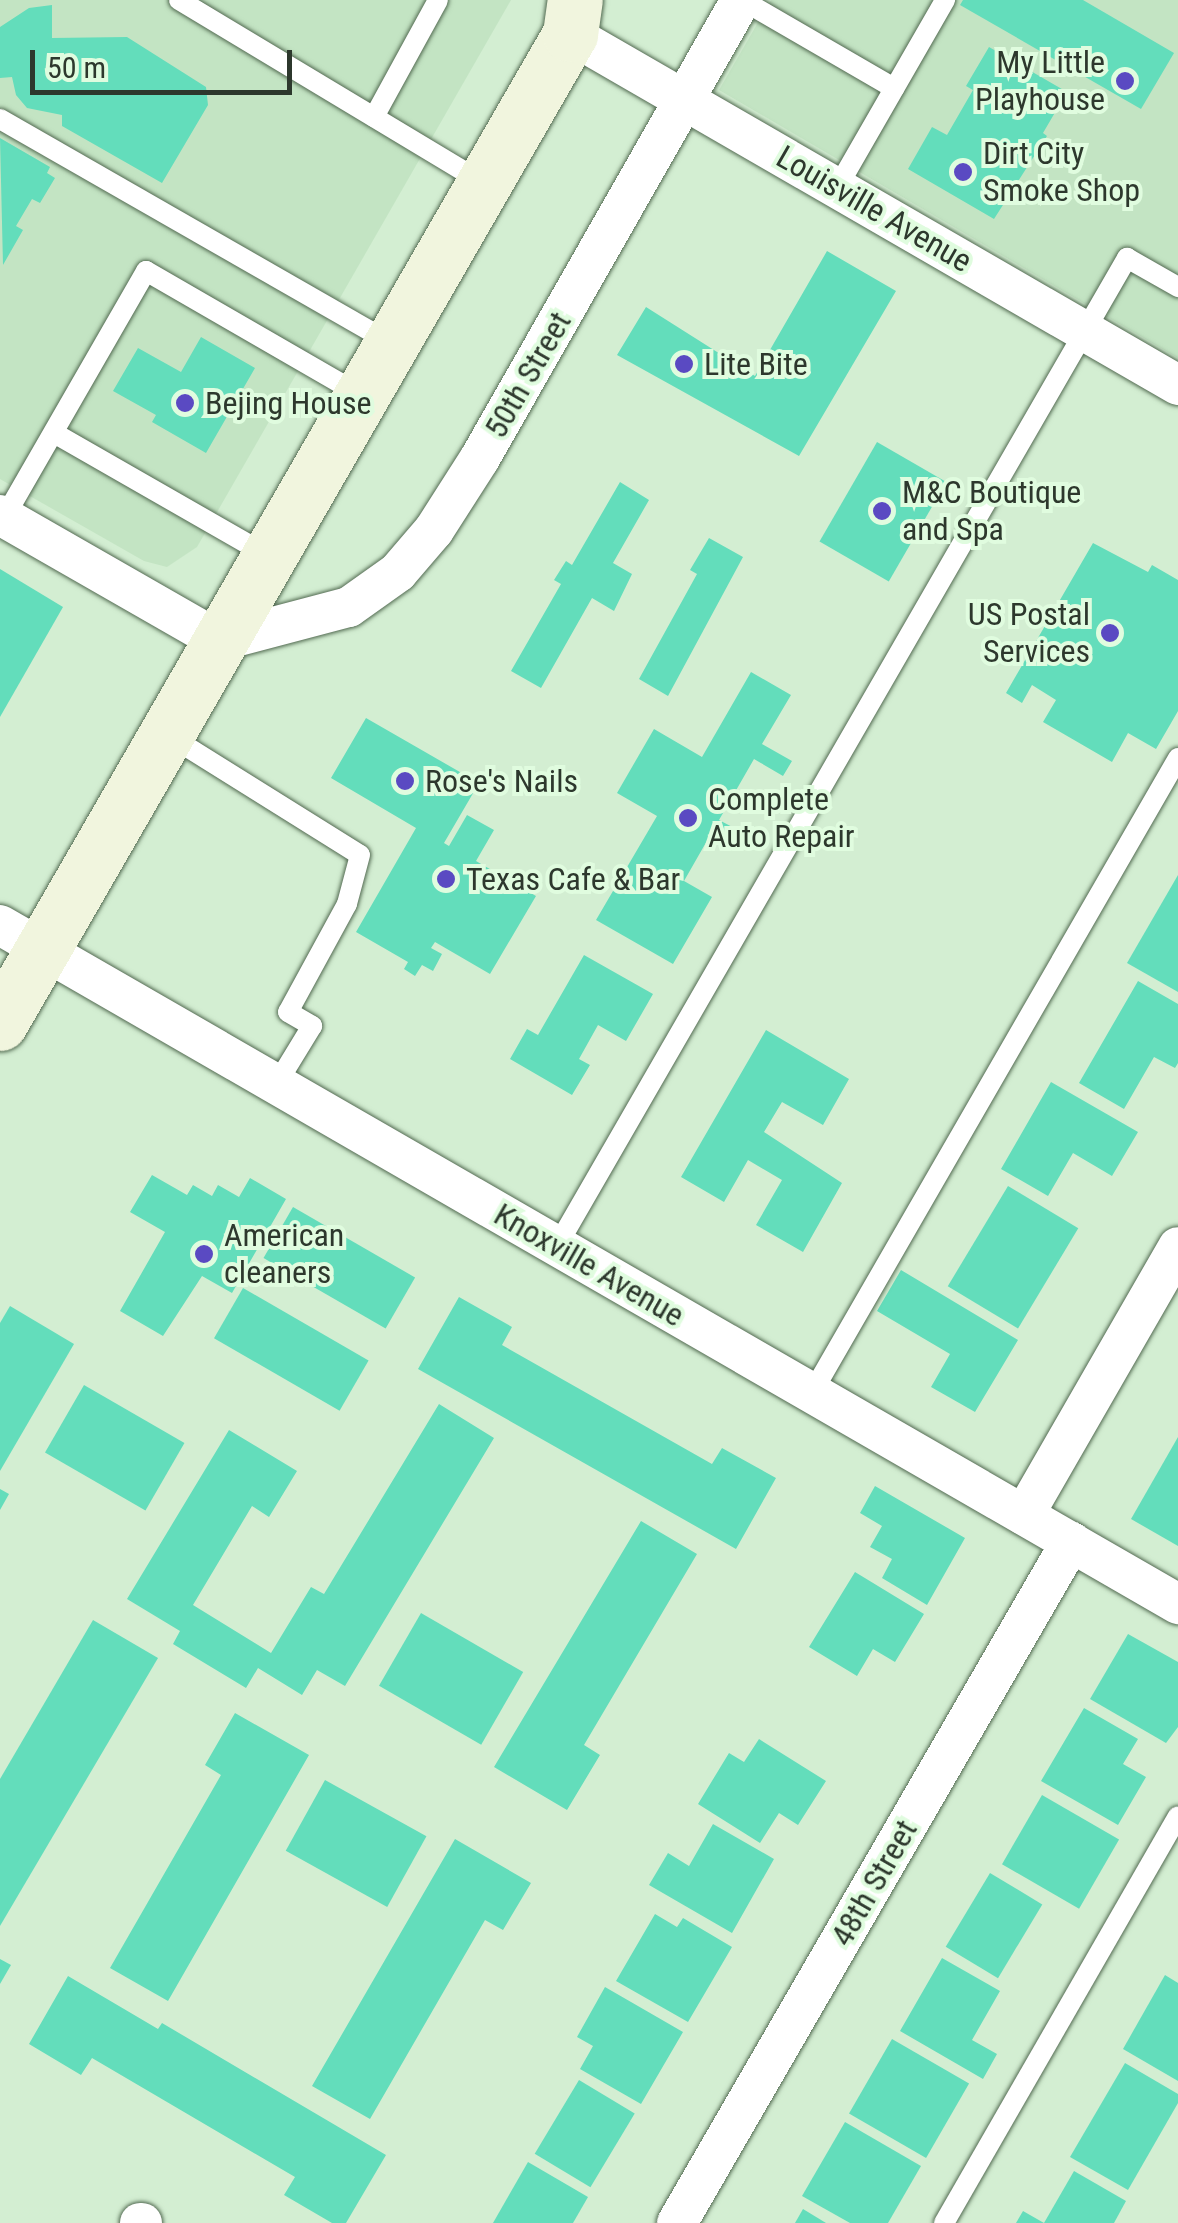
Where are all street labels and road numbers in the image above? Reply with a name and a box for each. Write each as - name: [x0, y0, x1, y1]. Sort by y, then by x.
- street label: Louisville Avenue: [770, 138, 978, 280]
- street label: 50th Street: [477, 305, 579, 445]
- street label: Knoxville Avenue: [487, 1195, 691, 1335]
- street label: 48th Street: [823, 1813, 925, 1953]

